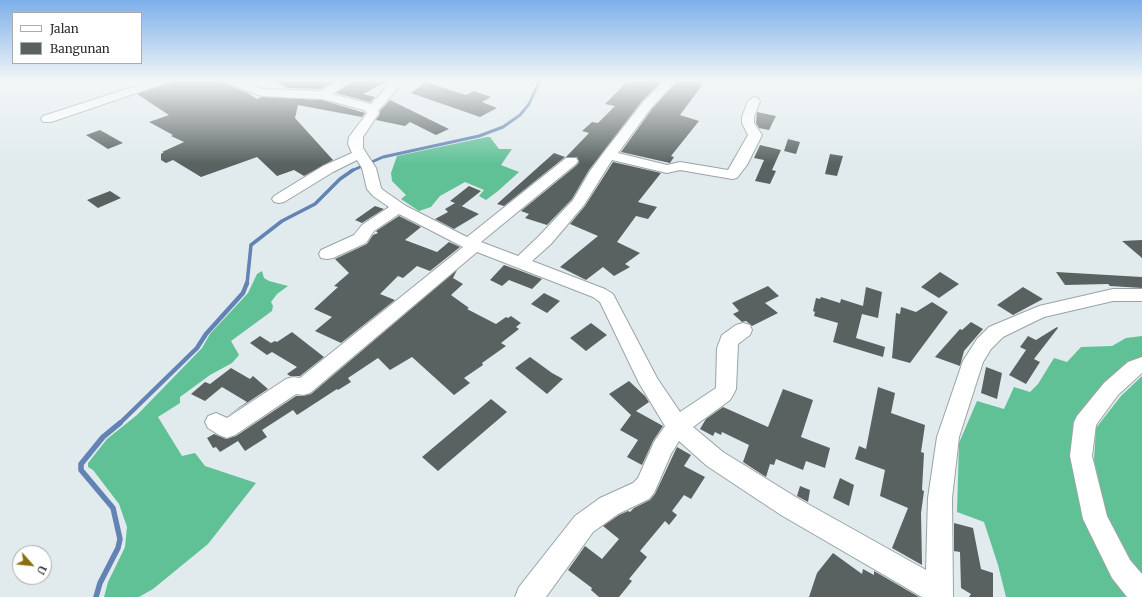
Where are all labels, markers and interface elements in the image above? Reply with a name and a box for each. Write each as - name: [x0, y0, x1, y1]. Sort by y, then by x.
- legend: [12, 12, 142, 64]
- text: Jalan: [50, 21, 79, 36]
- text: Bangunan: [50, 41, 110, 56]
- north arrow: [12, 545, 52, 585]
- text: U: [34, 563, 50, 577]

